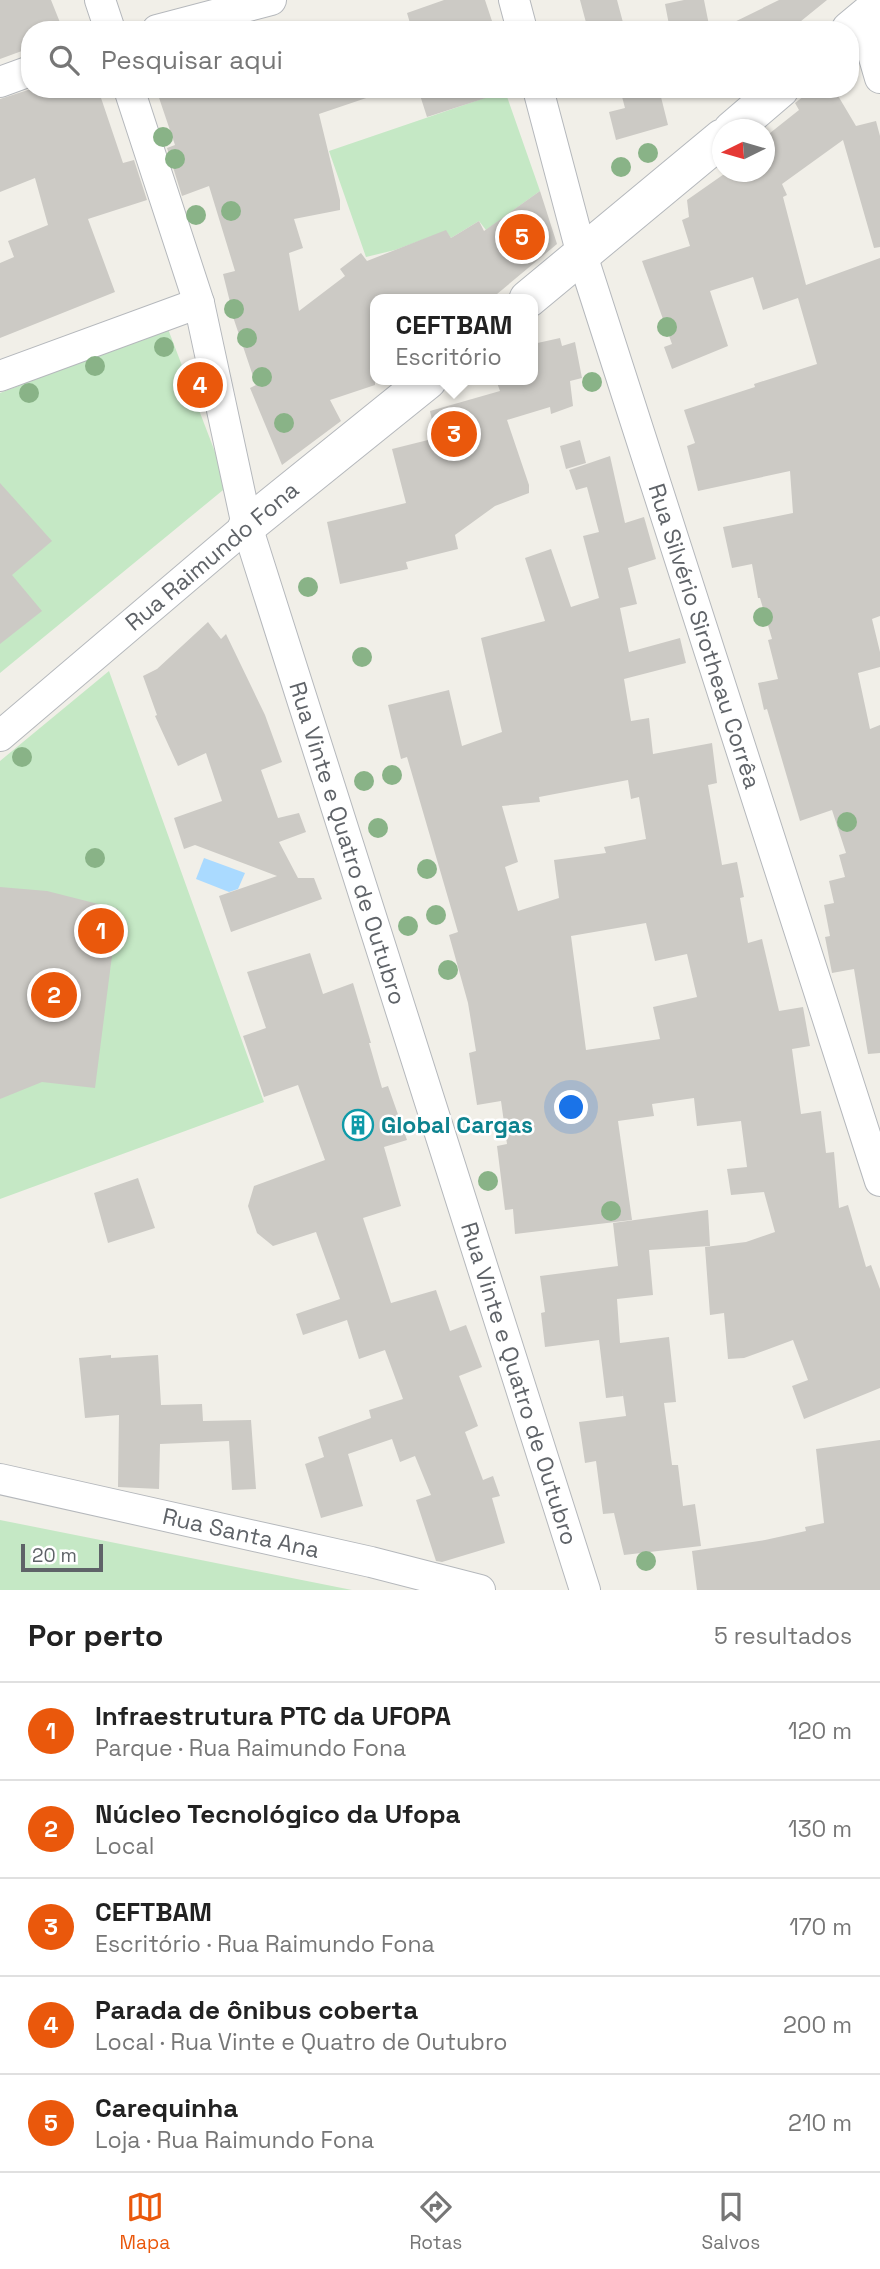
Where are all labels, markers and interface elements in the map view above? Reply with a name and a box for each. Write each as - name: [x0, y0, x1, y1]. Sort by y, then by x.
- search box: [21, 21, 859, 98]
- icon: search: [45, 41, 83, 79]
- text: Pesquisar aqui: [101, 43, 283, 77]
- north arrow: [712, 119, 775, 182]
- pin: 5: [499, 211, 545, 263]
- popup: [370, 294, 538, 385]
- text: CEFTBAM: [396, 308, 512, 342]
- text: Escritório: [396, 342, 502, 372]
- pin: 4: [177, 359, 223, 411]
- pin: 3: [431, 408, 477, 460]
- street label: Rua Raimundo Fona: [119, 475, 305, 637]
- street label: Rua Silvério Sirotheau Corrêa: [641, 480, 768, 792]
- street label: Rua Vinte e Quatro de Outubro: [282, 678, 413, 1008]
- pin: 1: [78, 905, 124, 957]
- pin: 2: [31, 969, 77, 1021]
- your location: [554, 1090, 588, 1124]
- building icon: Global Cargas: [341, 1108, 375, 1142]
- place label: Global Cargas: [381, 1110, 533, 1140]
- street label: Rua Vinte e Quatro de Outubro: [454, 1218, 585, 1549]
- street label: Rua Santa Ana: [160, 1501, 322, 1565]
- scale bar: [21, 1541, 103, 1573]
- text: 20 m: [32, 1543, 77, 1568]
- text: Por perto: [28, 1616, 163, 1655]
- text: 5 resultados: [714, 1621, 852, 1651]
- text: Infraestrutura PTC da UFOPA: [95, 1699, 451, 1733]
- text: 1: [46, 1716, 56, 1746]
- text: 120 m: [788, 1716, 852, 1746]
- text: Parque · Rua Raimundo Fona: [95, 1733, 406, 1763]
- text: Núcleo Tecnológico da Ufopa: [95, 1797, 461, 1831]
- text: 2: [44, 1814, 58, 1844]
- text: 130 m: [788, 1814, 852, 1844]
- text: Local: [95, 1831, 154, 1861]
- text: CEFTBAM: [95, 1895, 212, 1929]
- text: 3: [44, 1912, 58, 1942]
- text: 170 m: [789, 1912, 852, 1942]
- text: Escritório · Rua Raimundo Fona: [95, 1929, 435, 1959]
- text: Parada de ônibus coberta: [95, 1993, 418, 2027]
- text: 4: [44, 2010, 58, 2040]
- text: 200 m: [783, 2010, 852, 2040]
- text: Local · Rua Vinte e Quatro de Outubro: [95, 2027, 507, 2057]
- text: Carequinha: [95, 2091, 238, 2125]
- text: 5: [44, 2108, 58, 2138]
- text: 210 m: [788, 2108, 852, 2138]
- text: Loja · Rua Raimundo Fona: [95, 2125, 374, 2155]
- tab: Mapa: [120, 2188, 170, 2255]
- tab: Rotas: [409, 2188, 462, 2255]
- tab: Salvos: [702, 2188, 760, 2255]

